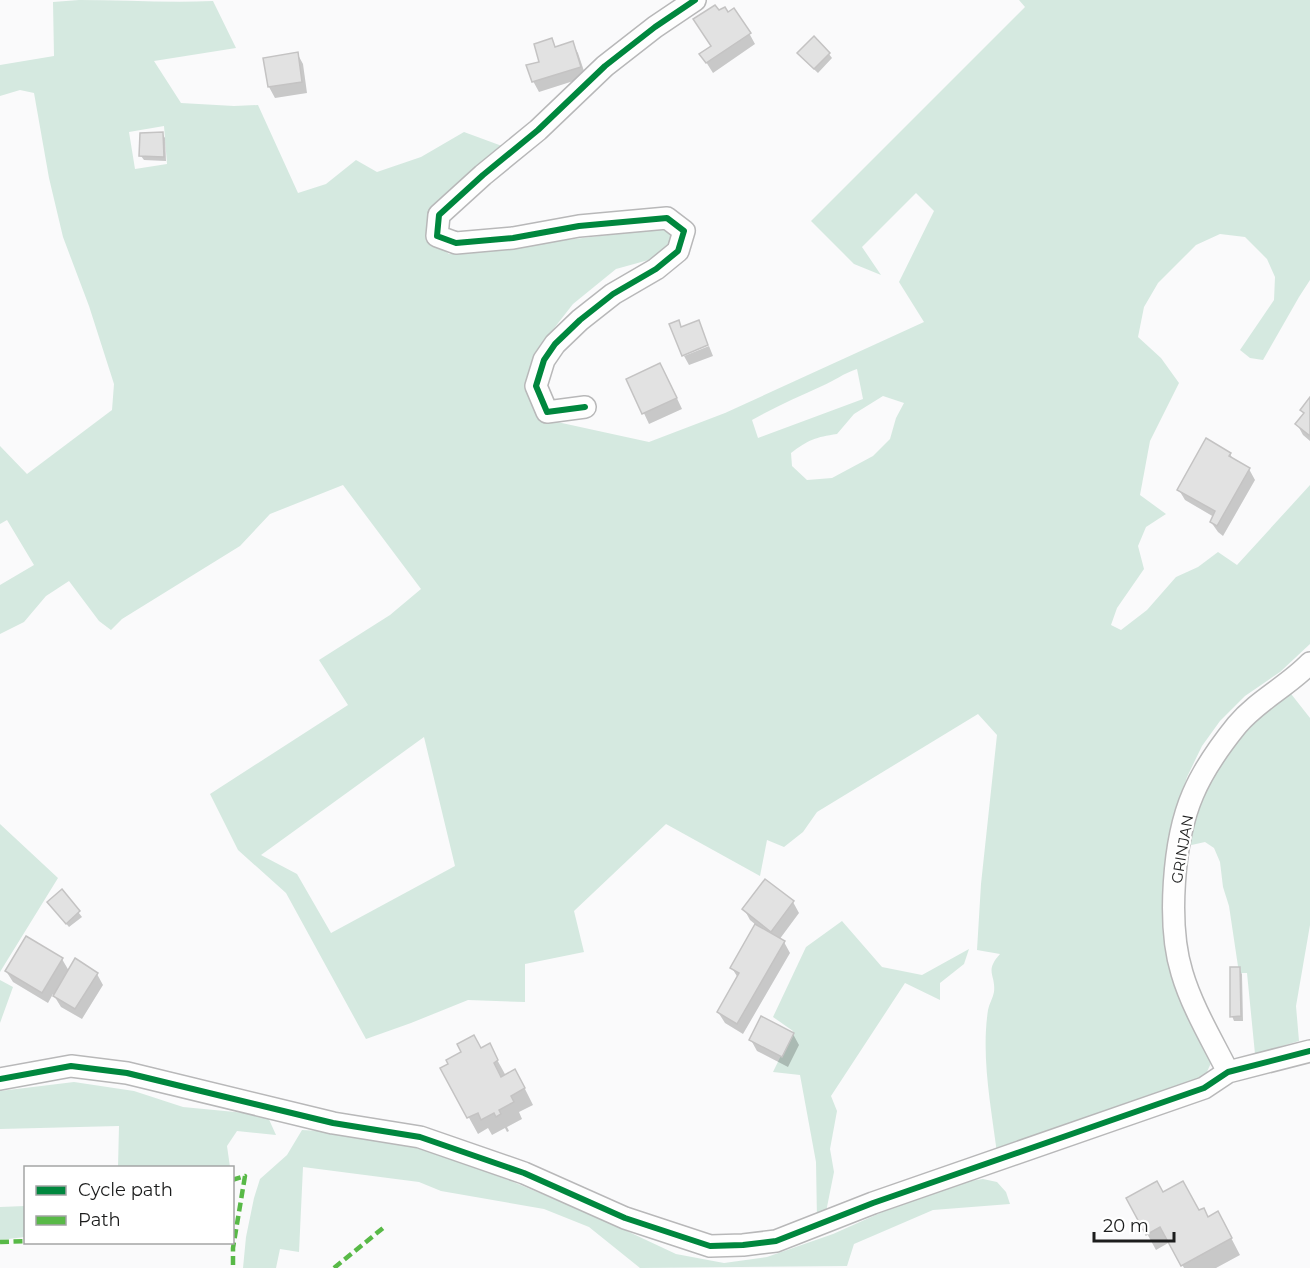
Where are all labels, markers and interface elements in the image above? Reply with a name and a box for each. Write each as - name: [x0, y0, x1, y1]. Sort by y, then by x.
- street label: GRINJAN: [1167, 813, 1197, 885]
- legend: [24, 1166, 234, 1244]
- text: Cycle path: [78, 1179, 173, 1201]
- scale bar: [1094, 1205, 1174, 1243]
- text: Path: [78, 1209, 121, 1231]
- text: 20 m: [1103, 1215, 1149, 1237]

